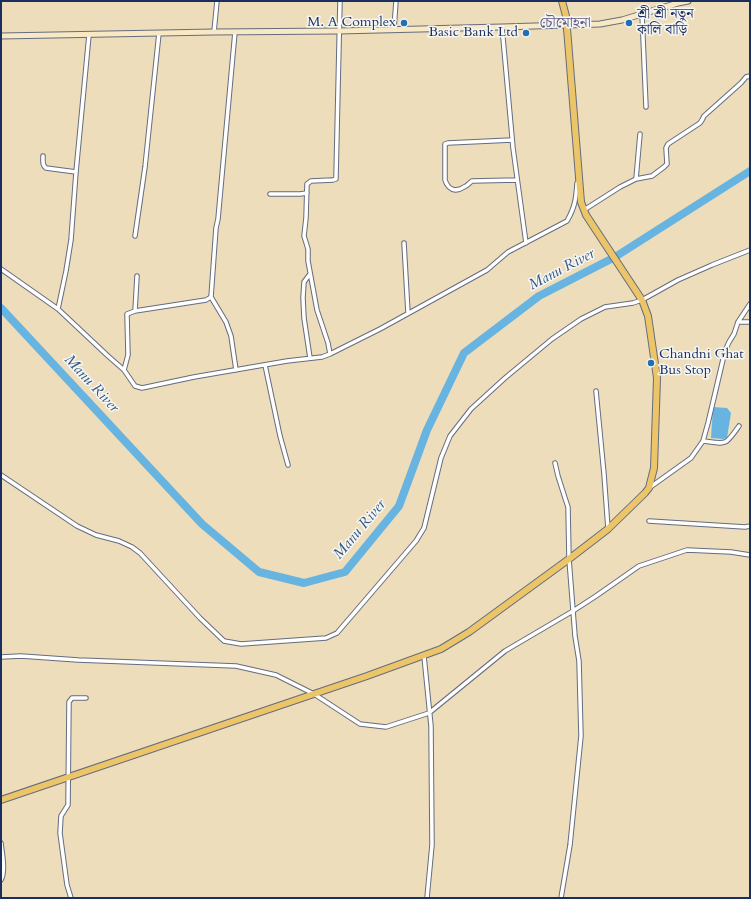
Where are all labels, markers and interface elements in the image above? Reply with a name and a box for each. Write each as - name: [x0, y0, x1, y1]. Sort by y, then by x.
- place label: শ্রী শ্রী নতুন কালি বাড়ি: [637, 7, 694, 40]
- place label: M. A Complex: [307, 15, 396, 31]
- district label: চৌমোহনা: [539, 15, 591, 33]
- marker: M. A Complex: [399, 18, 409, 28]
- marker: শ্রী শ্রী নতুন কালি বাড়ি: [624, 18, 634, 28]
- place label: Basic Bank Ltd: [429, 25, 518, 41]
- marker: Basic Bank Ltd: [521, 28, 531, 38]
- water label: Manu River: [526, 245, 598, 295]
- place label: Chandni Ghat Bus Stop: [659, 347, 744, 380]
- water label: Manu River: [60, 352, 122, 416]
- marker: Chandni Ghat Bus Stop: [646, 358, 656, 368]
- water label: Manu River: [330, 497, 390, 563]

